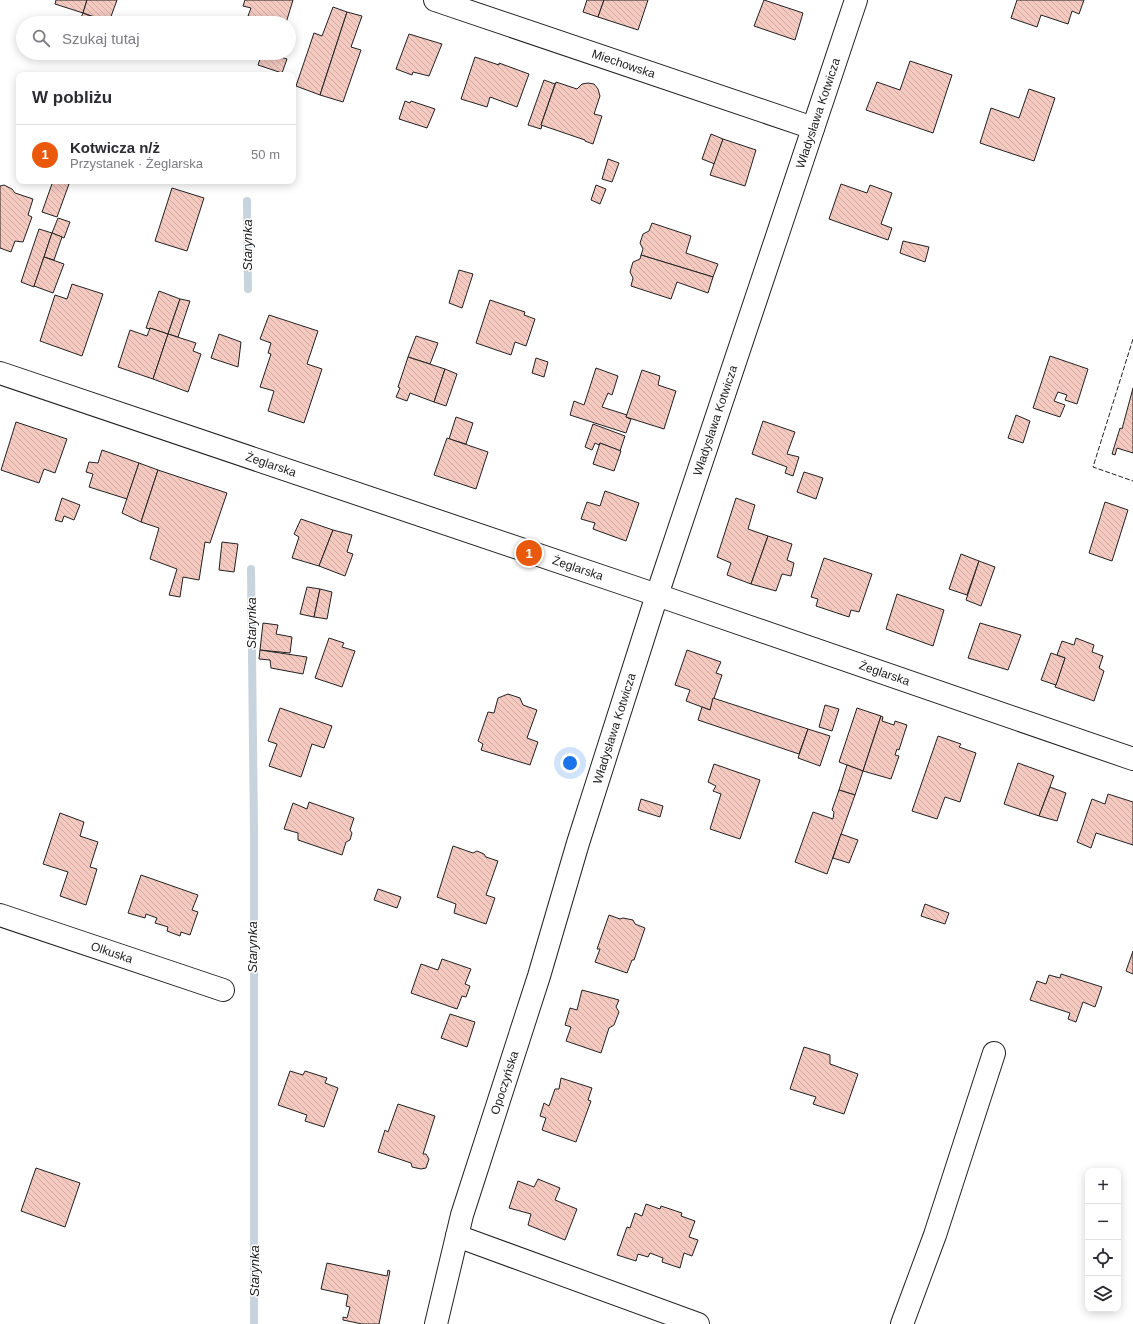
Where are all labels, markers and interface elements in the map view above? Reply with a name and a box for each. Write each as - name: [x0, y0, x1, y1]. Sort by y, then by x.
- search box: [16, 16, 296, 60]
- icon: search: [30, 27, 52, 49]
- text: Szukaj tutaj: [62, 30, 140, 47]
- street label: Miechowska: [590, 47, 657, 81]
- street label: Władysława Kotwicza: [793, 56, 843, 170]
- text: W pobliżu: [32, 88, 112, 107]
- text: Kotwicza n/ż: [70, 139, 160, 156]
- text: 1: [41, 147, 49, 162]
- text: 50 m: [251, 147, 280, 162]
- text: Przystanek · Żeglarska: [70, 156, 203, 171]
- water label: Starynka: [240, 219, 255, 271]
- street label: Władysława Kotwicza: [690, 363, 740, 478]
- street label: Żeglarska: [244, 449, 298, 480]
- pin: 1: [516, 538, 542, 568]
- street label: Żeglarska: [551, 553, 605, 583]
- water label: Starynka: [244, 597, 259, 649]
- street label: Żeglarska: [857, 658, 912, 689]
- street label: Władysława Kotwicza: [590, 671, 639, 786]
- your location: [560, 753, 580, 773]
- water label: Starynka: [245, 921, 260, 973]
- street label: Olkuska: [89, 939, 135, 966]
- street label: Opoczyńska: [488, 1049, 521, 1116]
- map controls: [1085, 1168, 1121, 1312]
- button: +: [1085, 1168, 1121, 1204]
- button: −: [1085, 1204, 1121, 1240]
- button: locate: [1085, 1240, 1121, 1276]
- water label: Starynka: [247, 1245, 262, 1297]
- button: layers: [1085, 1276, 1121, 1312]

